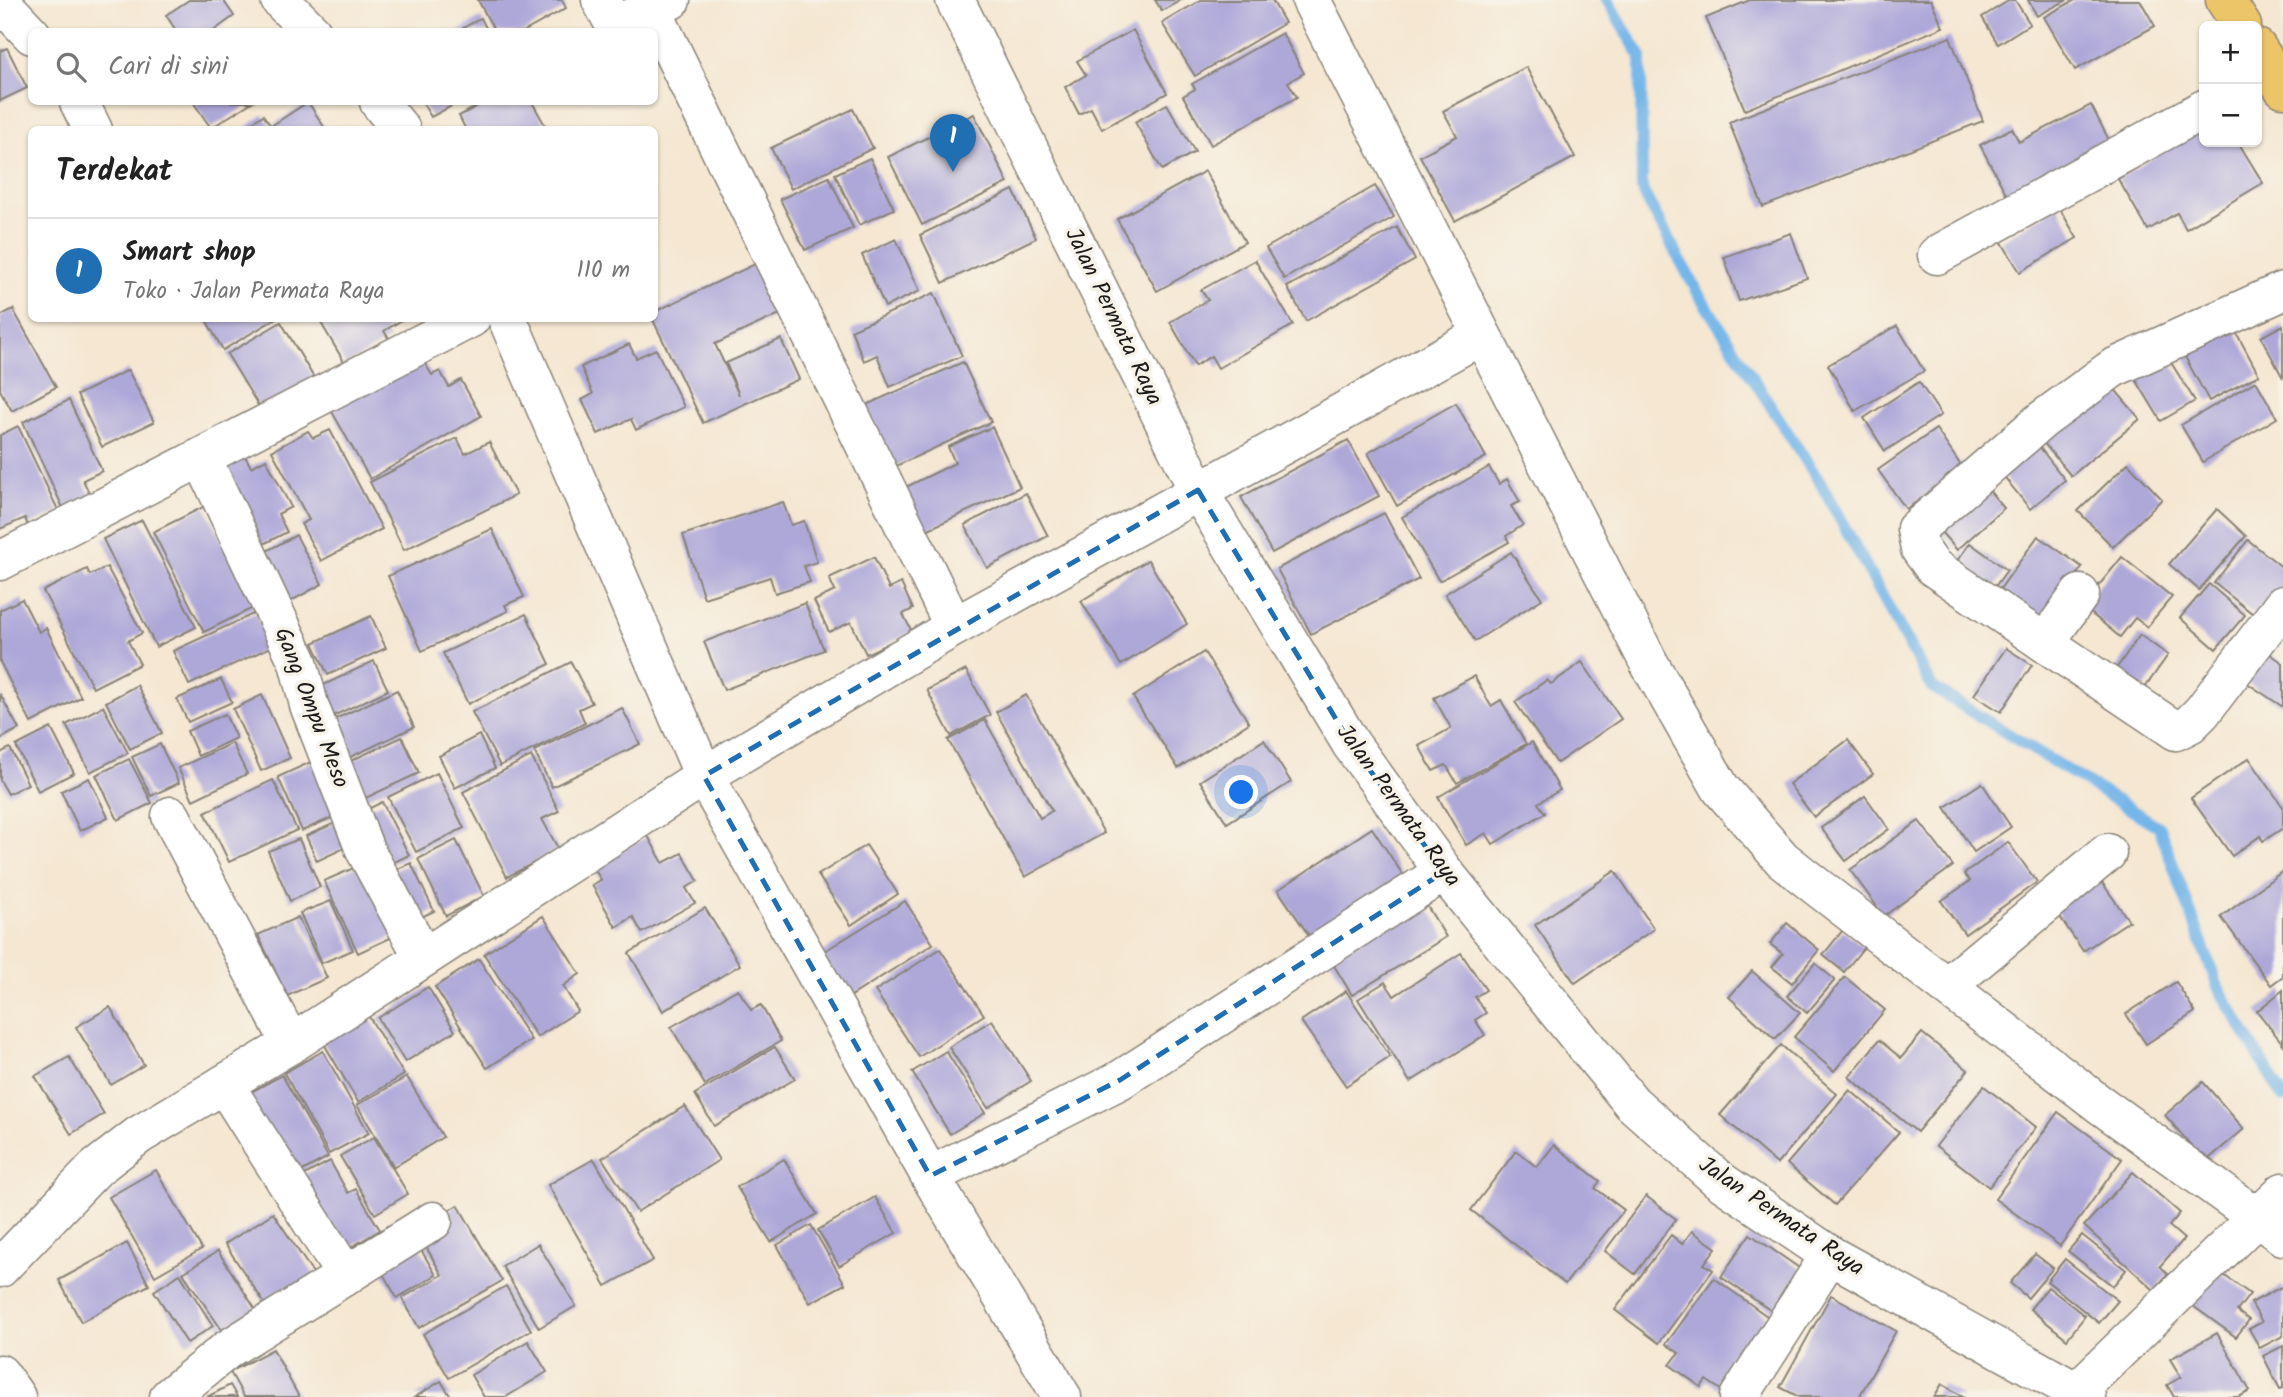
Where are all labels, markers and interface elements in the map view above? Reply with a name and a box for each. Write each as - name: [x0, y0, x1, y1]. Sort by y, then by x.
- map controls: [2199, 21, 2262, 147]
- button: +: [2199, 21, 2262, 84]
- search box: [28, 28, 658, 105]
- text: Cari di sini: [108, 46, 228, 88]
- icon: search: [52, 48, 90, 86]
- button: −: [2199, 84, 2262, 147]
- pin: 1: [930, 114, 976, 172]
- text: Terdekat: [56, 148, 172, 196]
- street label: Jalan Permata Raya: [1054, 222, 1172, 412]
- text: Smart shop: [123, 232, 256, 274]
- text: 1: [76, 253, 82, 289]
- text: 110 m: [577, 253, 630, 289]
- text: Toko · Jalan Permata Raya: [123, 274, 385, 310]
- street label: Gang Ompu Meso: [264, 622, 358, 794]
- street label: Jalan Permata Raya: [1327, 717, 1469, 895]
- your location: [1224, 775, 1258, 809]
- street label: Jalan Permata Raya: [1691, 1148, 1871, 1286]

